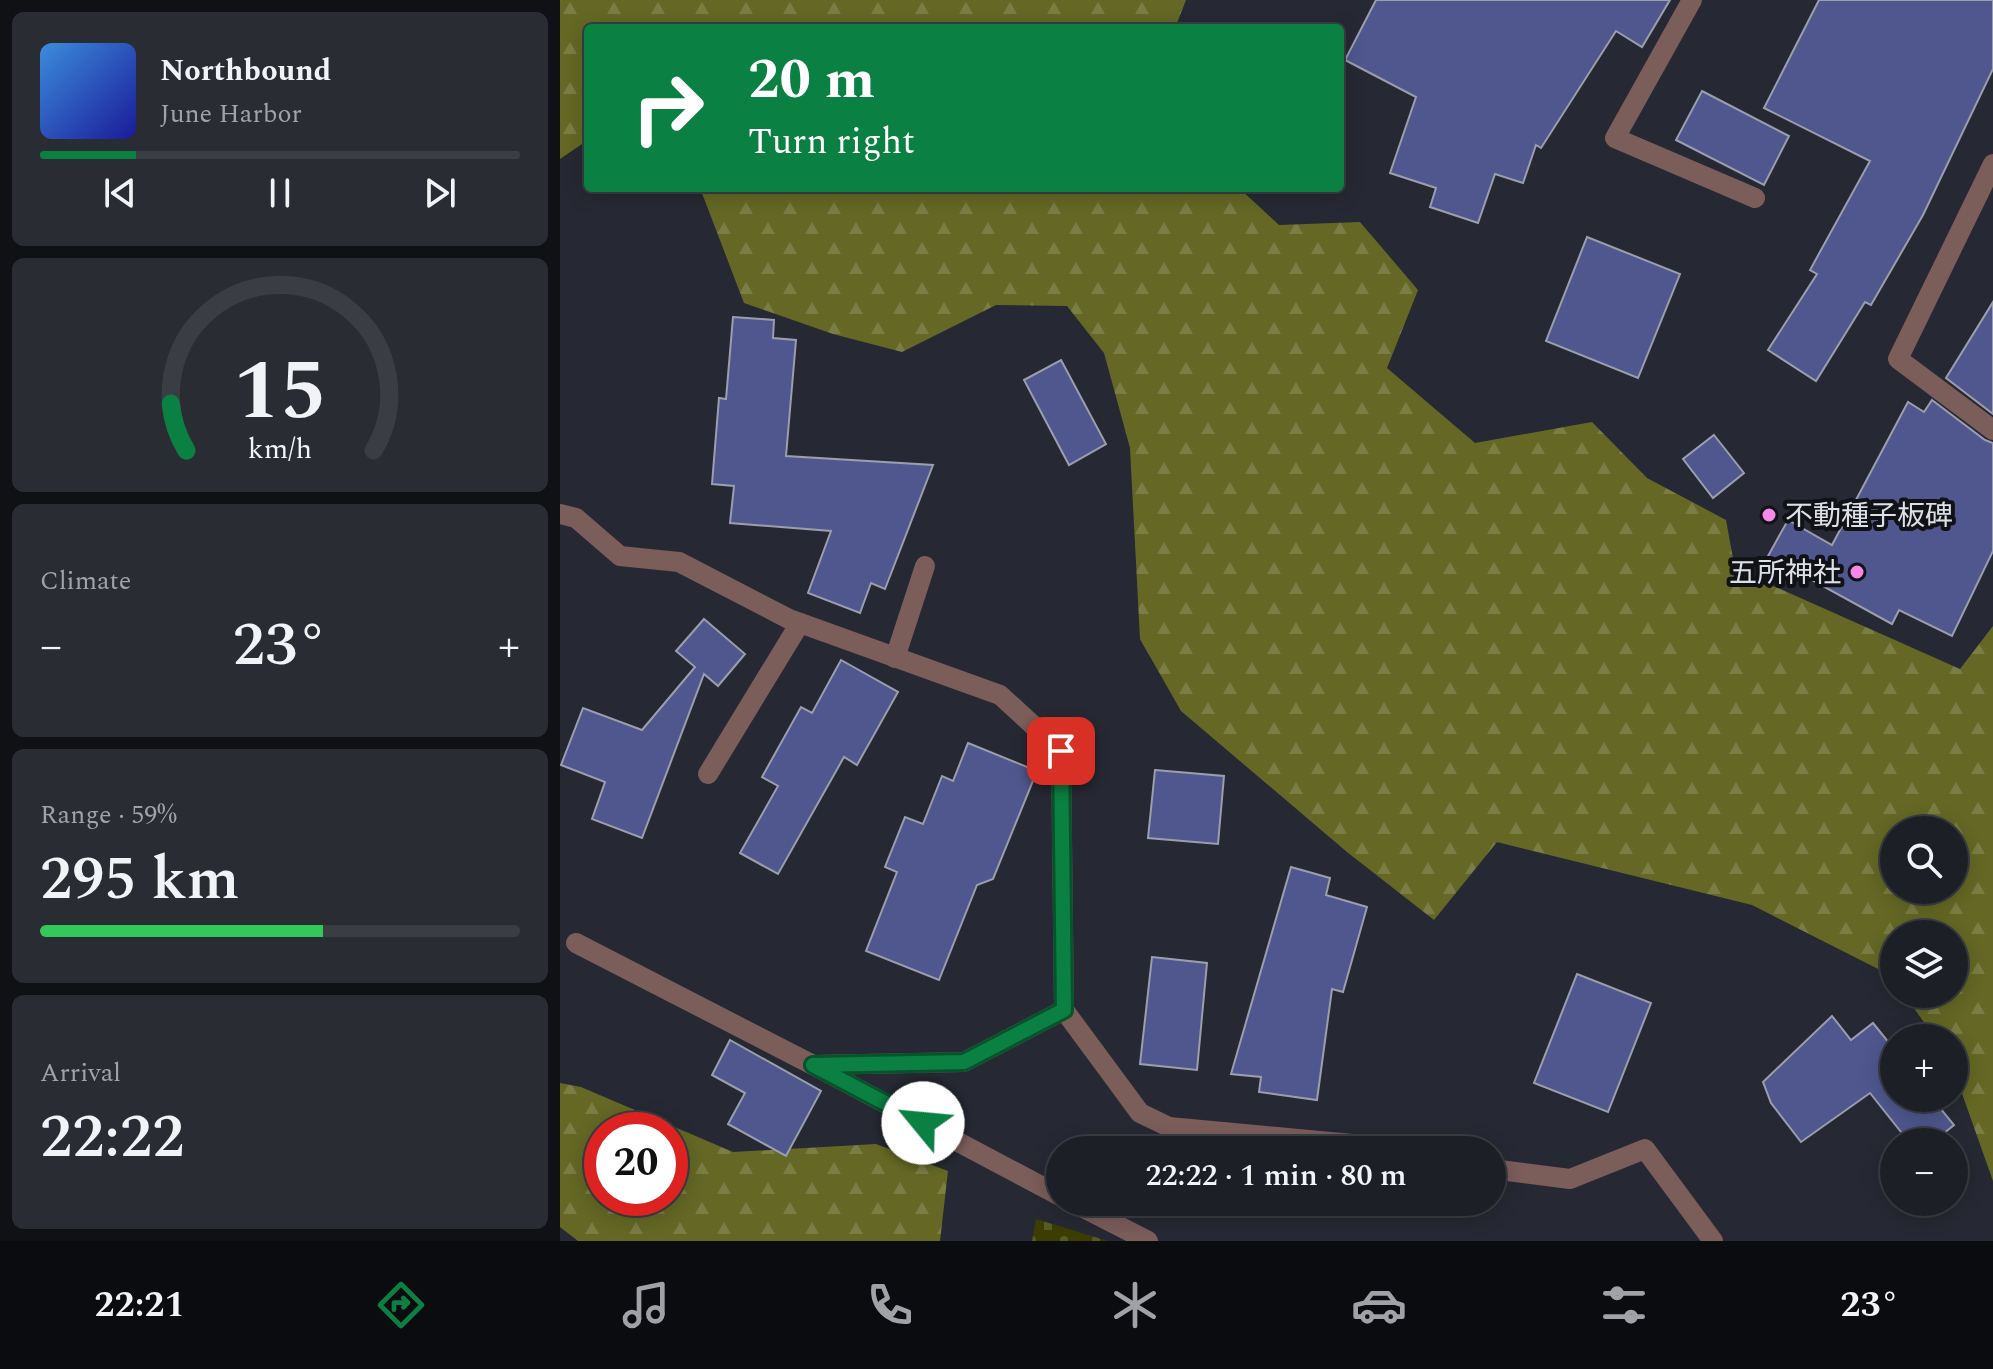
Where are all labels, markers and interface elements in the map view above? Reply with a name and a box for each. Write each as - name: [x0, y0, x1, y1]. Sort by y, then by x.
- text: 20 m: [748, 38, 875, 123]
- text: Northbound: [160, 48, 331, 94]
- icon: right: [616, 56, 720, 160]
- text: June Harbor: [160, 94, 302, 134]
- text: Turn right: [748, 115, 915, 170]
- icon: previous: [98, 171, 142, 215]
- icon: pause: [258, 171, 302, 215]
- icon: next: [418, 171, 462, 215]
- text: 15: [233, 328, 327, 455]
- text: km/h: [248, 428, 312, 471]
- place label: 不動種子板碑: [1785, 495, 1953, 538]
- marker: 不動種子板碑: [1760, 506, 1778, 524]
- place label: 五所神社: [1729, 552, 1841, 595]
- text: Climate: [40, 561, 131, 601]
- marker: 五所神社: [1848, 563, 1866, 581]
- text: 23°: [233, 600, 327, 692]
- text: −: [40, 613, 62, 680]
- text: +: [498, 613, 520, 680]
- pin: [1027, 717, 1095, 785]
- icon: arrive: [1039, 729, 1083, 773]
- text: Range · 59%: [40, 795, 177, 835]
- map controls: [1880, 816, 1968, 1216]
- button: search: [1880, 816, 1968, 904]
- text: 295 km: [40, 834, 240, 926]
- button: layers: [1880, 920, 1968, 1008]
- button: +: [1880, 1024, 1968, 1112]
- text: Arrival: [40, 1053, 121, 1093]
- position arrow: [881, 1081, 965, 1165]
- text: 22:22: [40, 1092, 184, 1184]
- speed limit sign: 20: [584, 1112, 688, 1216]
- button: −: [1880, 1128, 1968, 1216]
- text: 22:22 · 1 min · 80 m: [1145, 1153, 1407, 1199]
- icon: directions: [373, 1277, 429, 1333]
- icon: music: [618, 1277, 674, 1333]
- icon: phone: [862, 1277, 918, 1333]
- icon: climate: [1107, 1277, 1163, 1333]
- icon: car: [1351, 1277, 1407, 1333]
- icon: filters: [1596, 1277, 1652, 1333]
- text: 22:21: [94, 1278, 185, 1333]
- text: 23°: [1840, 1278, 1899, 1333]

